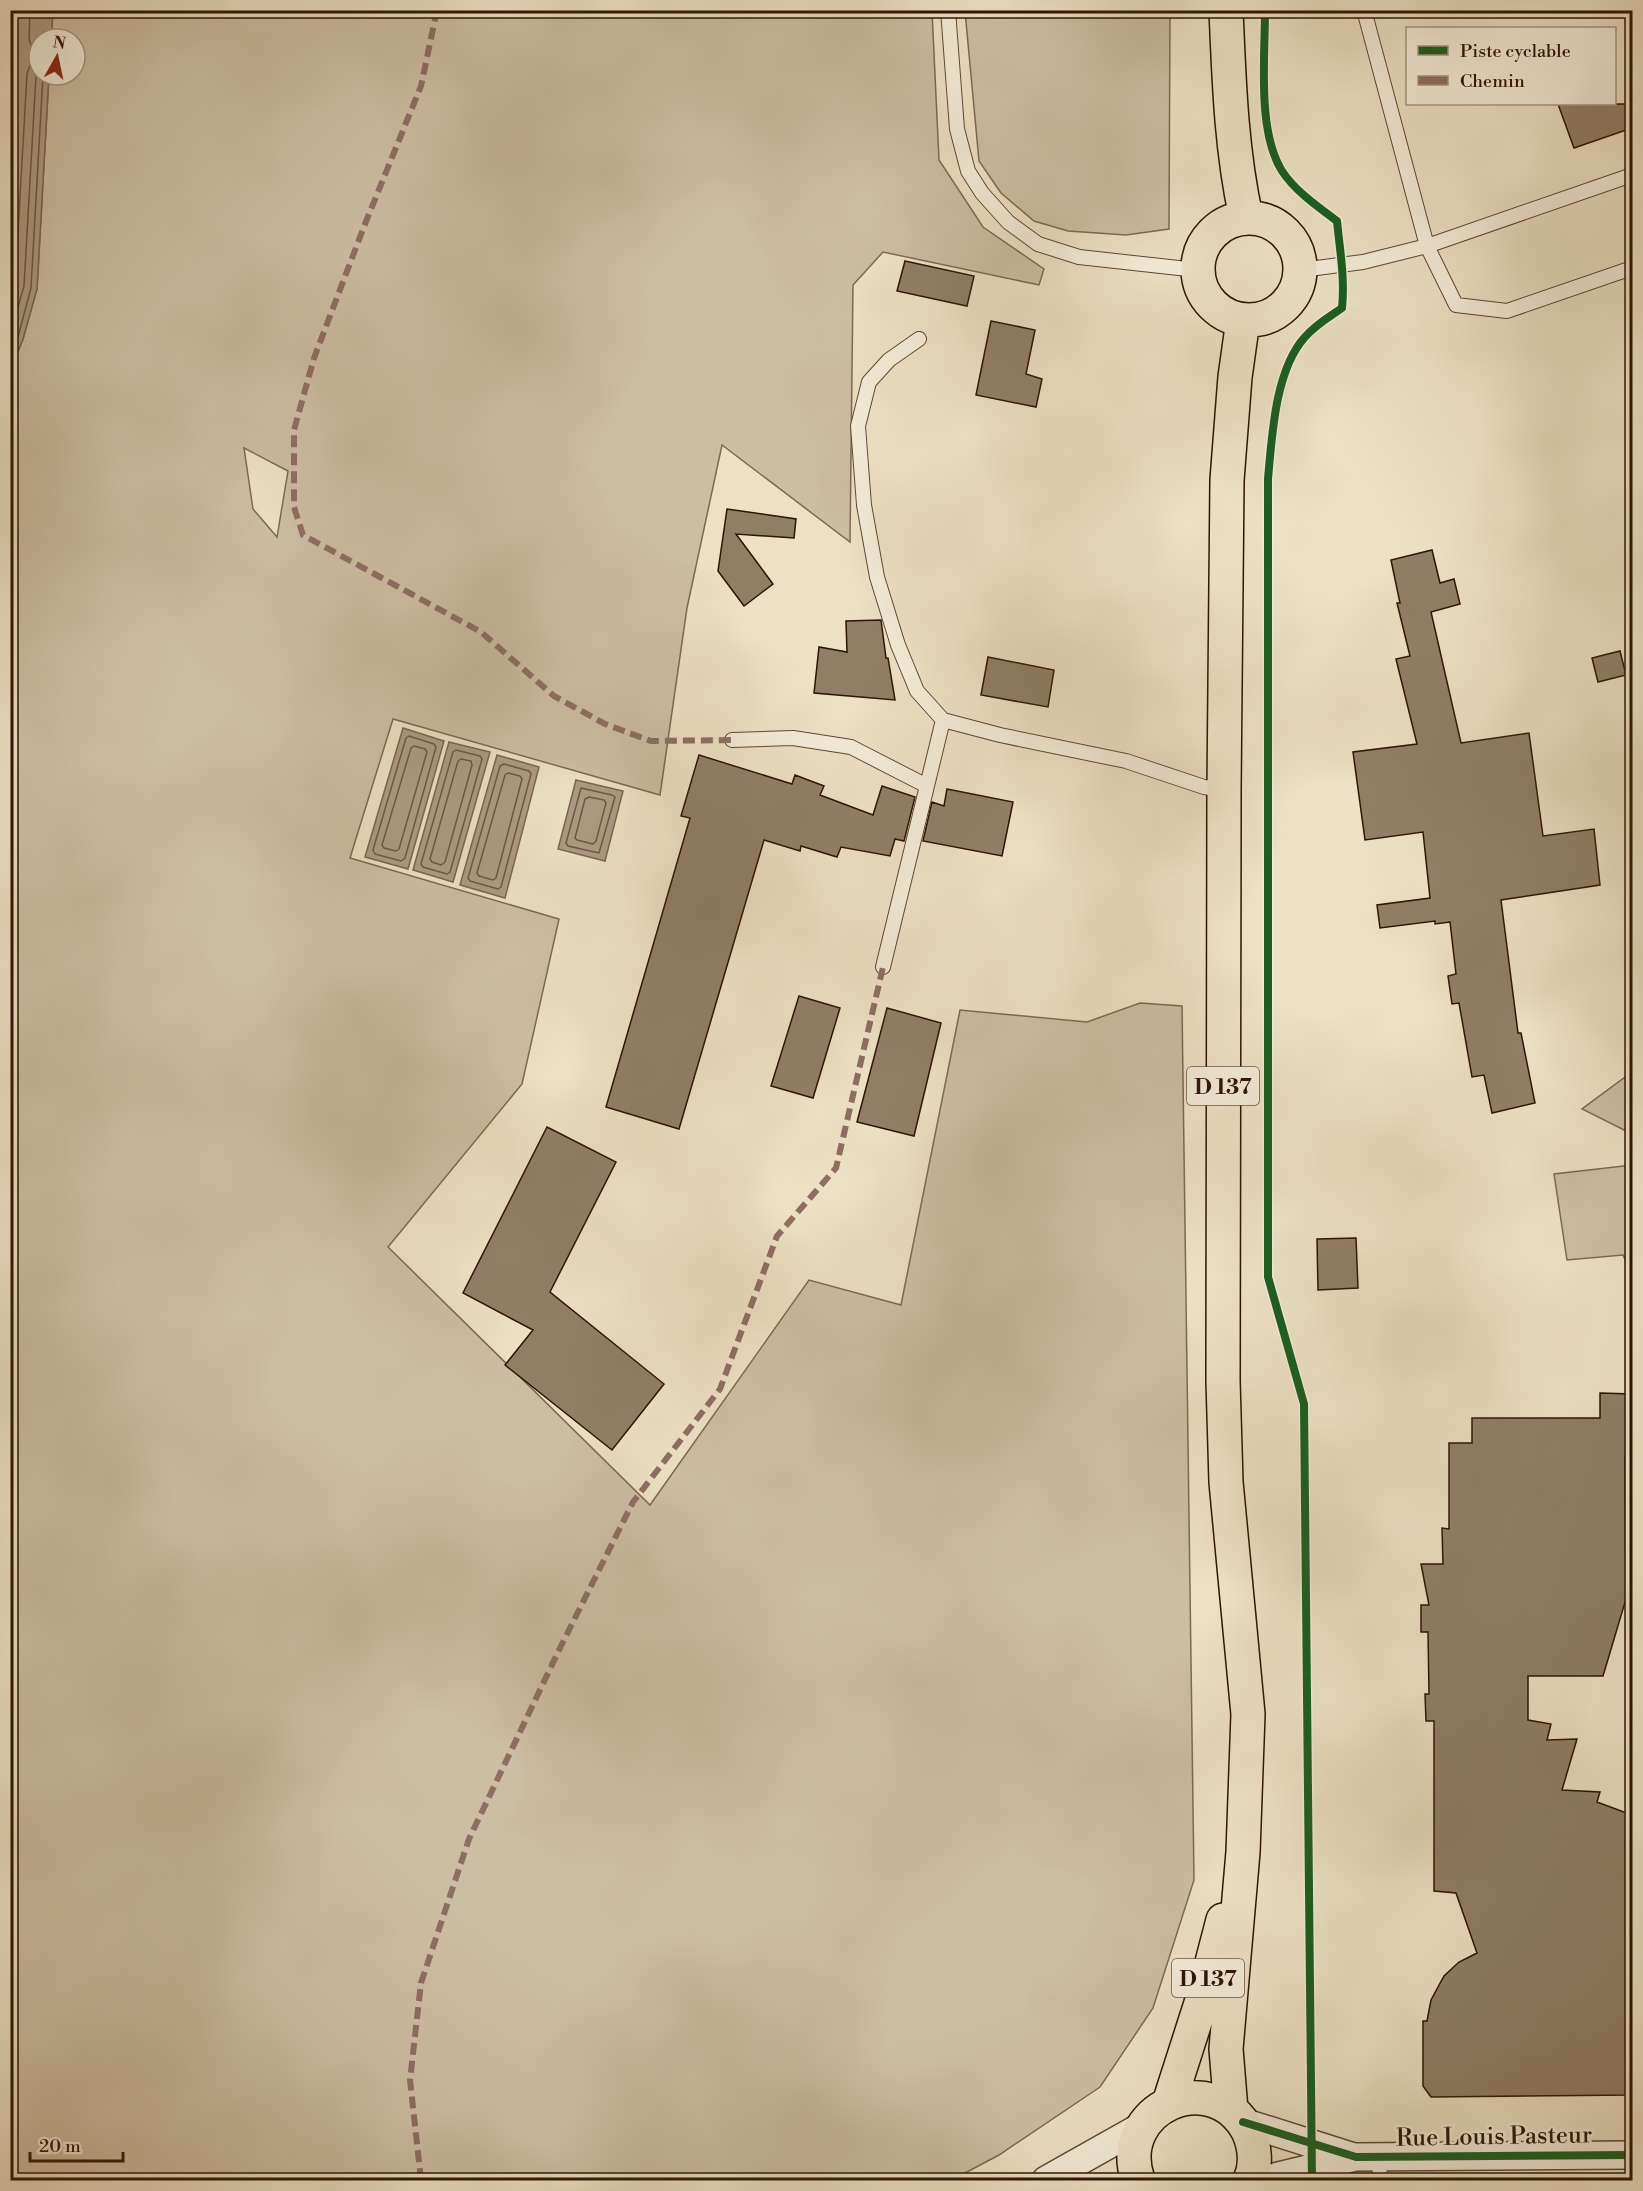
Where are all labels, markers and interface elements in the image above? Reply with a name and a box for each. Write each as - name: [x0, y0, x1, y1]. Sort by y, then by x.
- north arrow: [27, 27, 87, 87]
- legend: [1406, 27, 1616, 105]
- text: N: [51, 32, 67, 54]
- text: Piste cyclable: [1460, 40, 1571, 63]
- text: Chemin: [1460, 70, 1525, 93]
- road number: D 137: [1187, 1067, 1259, 1105]
- road number: D 137: [1172, 1959, 1244, 1997]
- street label: Rue Louis Pasteur: [1396, 2120, 1592, 2154]
- scale bar: [30, 2125, 123, 2163]
- text: 20 m: [39, 2135, 81, 2158]

